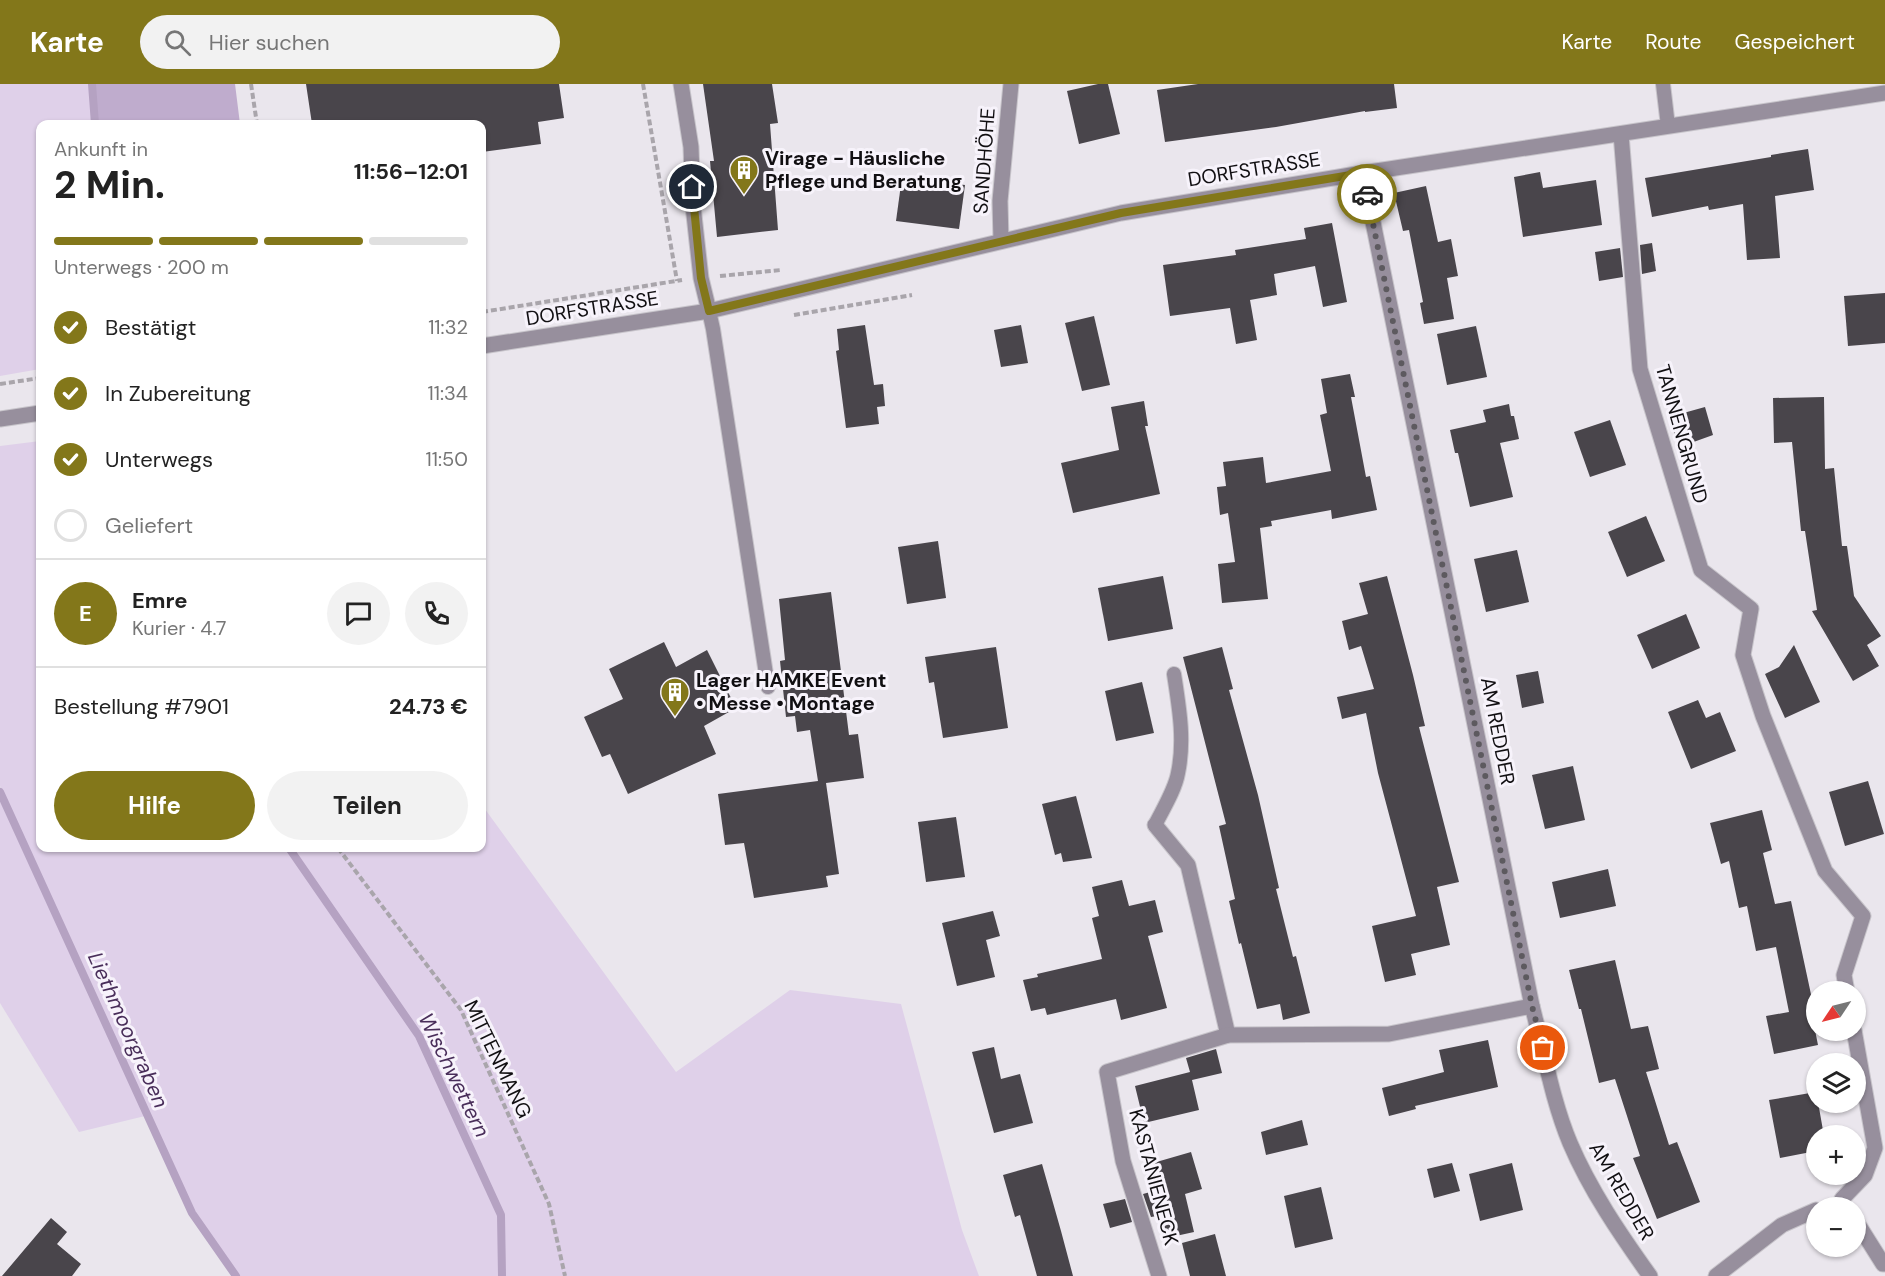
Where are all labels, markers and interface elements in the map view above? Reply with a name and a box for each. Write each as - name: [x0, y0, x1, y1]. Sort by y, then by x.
- search box: [140, 15, 560, 69]
- text: Karte: [30, 24, 104, 61]
- icon: search: [161, 26, 194, 59]
- text: Hier suchen: [209, 28, 330, 57]
- text: Karte: [1561, 28, 1612, 56]
- text: Route: [1645, 28, 1701, 56]
- text: Gespeichert: [1734, 28, 1855, 56]
- street label: SANDHÖHE: [967, 107, 1001, 215]
- text: Ankunft in: [54, 136, 148, 162]
- place label: Virage - Häusliche Pflege und Beratung: [765, 145, 962, 194]
- street label: DORFSTRASSE: [1186, 146, 1322, 192]
- building icon: Virage - Häusliche Pflege und Beratung: [728, 154, 760, 196]
- text: 11:56–12:01: [354, 157, 468, 186]
- text: 2 Min.: [54, 159, 165, 210]
- pin: [666, 161, 717, 212]
- courier: [1337, 164, 1397, 224]
- icon: home: [675, 170, 708, 203]
- icon: car: [1351, 178, 1384, 211]
- text: Unterwegs · 200 m: [54, 254, 229, 280]
- street label: DORFSTRASSE: [524, 285, 660, 331]
- icon: check: [54, 311, 87, 344]
- text: Bestätigt: [105, 313, 196, 342]
- text: 11:32: [428, 314, 468, 340]
- street label: TANNENGRUND: [1650, 361, 1714, 507]
- icon: check: [54, 377, 87, 410]
- text: In Zubereitung: [105, 379, 251, 408]
- text: 11:34: [428, 380, 468, 406]
- icon: check: [54, 443, 87, 476]
- text: Unterwegs: [105, 445, 213, 474]
- text: 11:50: [426, 446, 468, 472]
- text: Geliefert: [105, 511, 193, 540]
- button: chat: [327, 582, 390, 645]
- button: phone: [405, 582, 468, 645]
- text: Emre: [132, 586, 188, 615]
- text: E: [79, 599, 92, 628]
- text: Kurier · 4.7: [132, 615, 227, 641]
- place label: Lager HAMKE Event • Messe • Montage: [696, 667, 886, 716]
- street label: AM REDDER: [1475, 675, 1521, 787]
- building icon: Lager HAMKE Event • Messe • Montage: [659, 676, 691, 718]
- text: Bestellung #7901: [54, 692, 229, 721]
- text: 24.73 €: [389, 692, 468, 721]
- button: Hilfe: [54, 771, 255, 840]
- button: Teilen: [267, 771, 468, 840]
- water label: Liethmoorgraben: [81, 948, 175, 1112]
- north arrow: [1806, 981, 1866, 1041]
- map controls: [1806, 981, 1866, 1257]
- street label: MITTENMANG: [458, 996, 538, 1122]
- water label: Wischwettern: [412, 1008, 496, 1142]
- pin: [1517, 1022, 1568, 1073]
- icon: bag: [1526, 1031, 1559, 1064]
- button: layers: [1806, 1053, 1866, 1113]
- street label: KASTANIENECK: [1123, 1106, 1185, 1248]
- button: +: [1806, 1125, 1866, 1185]
- street label: AM REDDER: [1583, 1137, 1661, 1245]
- button: −: [1806, 1197, 1866, 1257]

